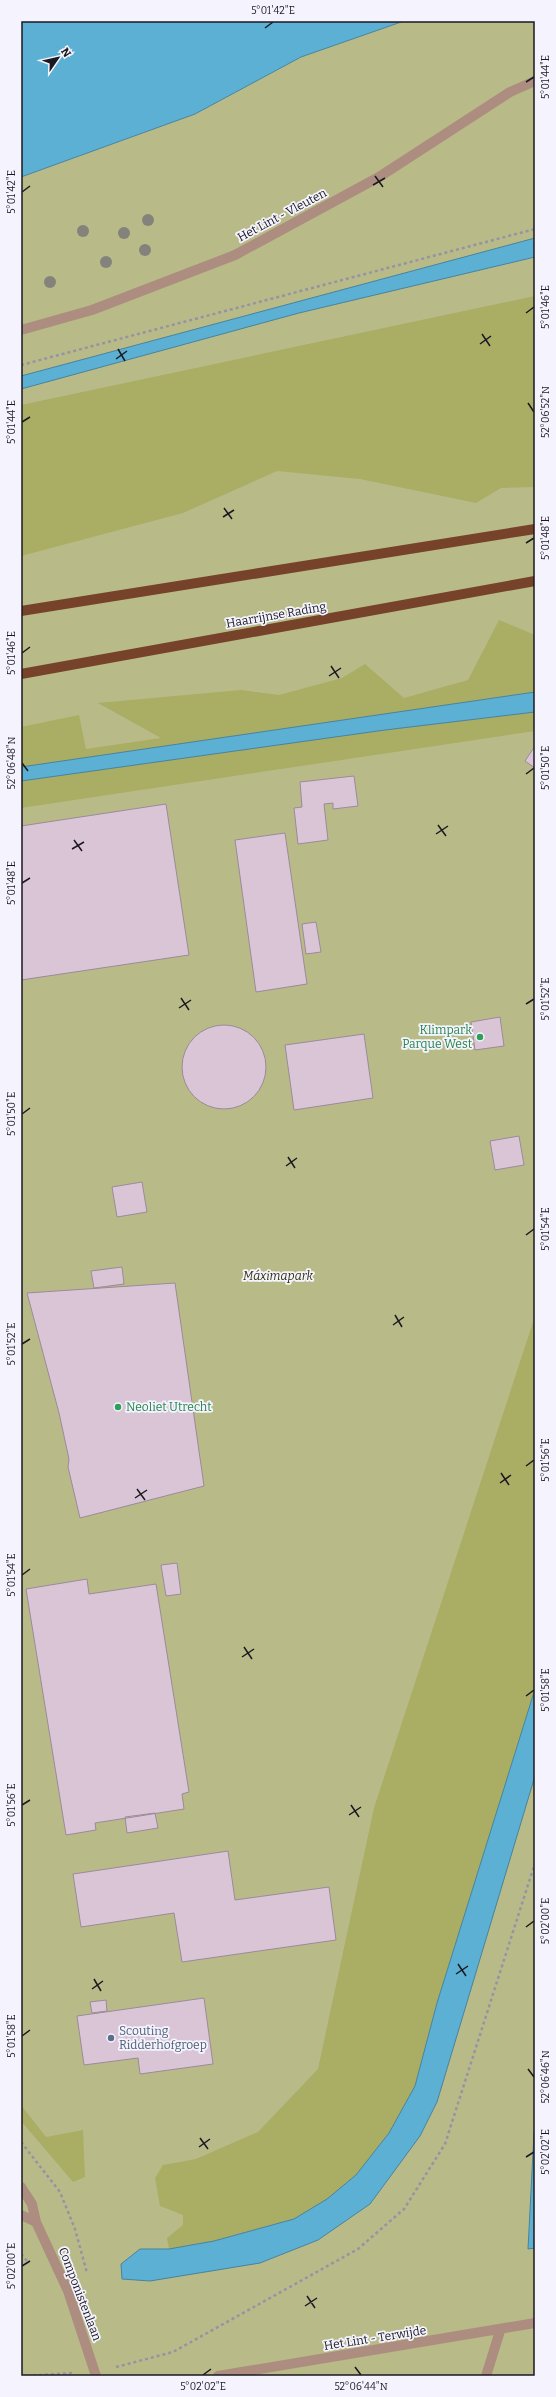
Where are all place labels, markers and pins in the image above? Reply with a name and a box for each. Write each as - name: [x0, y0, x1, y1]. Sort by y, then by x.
- place label: Klimpark Parque West: [402, 1023, 473, 1051]
- marker: Klimpark Parque West: [475, 1032, 485, 1042]
- place label: Neoliet Utrecht: [126, 1400, 212, 1414]
- marker: Neoliet Utrecht: [113, 1402, 123, 1412]
- place label: Scouting Ridderhofgroep: [119, 2024, 207, 2052]
- marker: Scouting Ridderhofgroep: [106, 2033, 116, 2043]

